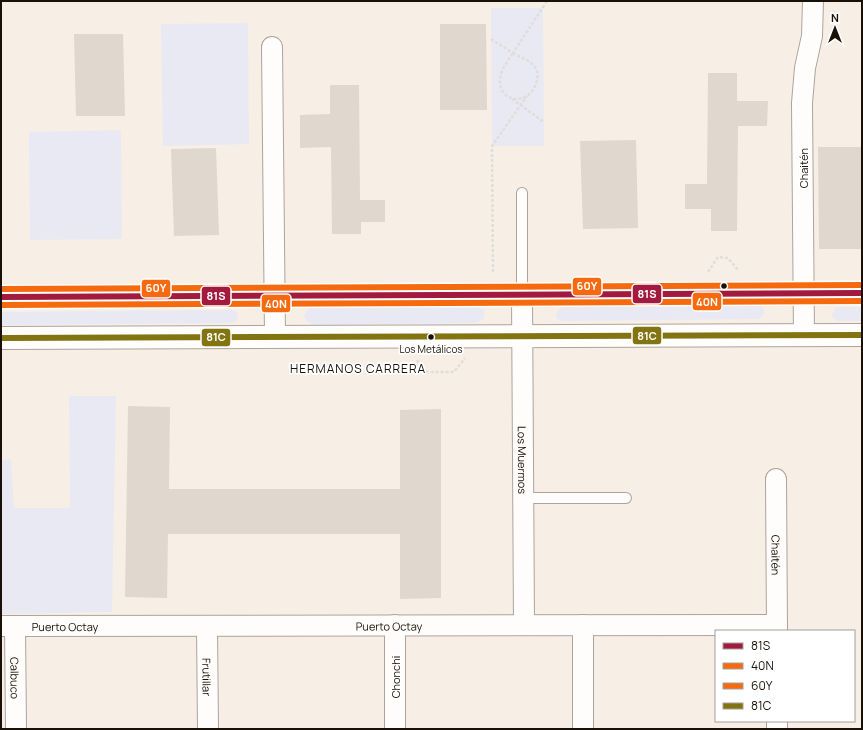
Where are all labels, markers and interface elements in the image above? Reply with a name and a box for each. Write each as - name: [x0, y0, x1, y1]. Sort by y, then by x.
- north arrow: [815, 8, 855, 48]
- text: N: [831, 10, 839, 25]
- street label: Chaitén: [796, 148, 811, 188]
- line badge: 60Y: [572, 277, 602, 296]
- text: 60Y: [577, 278, 598, 293]
- line badge: 60Y: [141, 279, 171, 298]
- text: 60Y: [146, 280, 167, 295]
- unlabelled marker: [719, 281, 729, 291]
- line badge: 81S: [632, 284, 662, 304]
- line badge: 81S: [201, 286, 231, 306]
- text: 81S: [638, 286, 656, 301]
- text: 81S: [207, 288, 225, 303]
- line badge: 40N: [692, 292, 722, 311]
- line badge: 40N: [261, 294, 291, 313]
- text: 40N: [696, 294, 718, 309]
- text: 40N: [265, 296, 287, 311]
- line badge: 81C: [632, 326, 662, 345]
- line badge: 81C: [201, 328, 231, 347]
- text: 81C: [637, 328, 657, 343]
- text: 81C: [206, 329, 226, 344]
- marker: Los Metálicos: [426, 332, 436, 342]
- place label: Los Metálicos: [399, 342, 463, 356]
- district label: HERMANOS CARRERA: [290, 360, 426, 377]
- street label: Los Muermos: [515, 426, 531, 494]
- street label: Chaitén: [769, 535, 784, 575]
- street label: Puerto Octay: [32, 618, 98, 633]
- street label: Puerto Octay: [356, 618, 422, 633]
- legend: [715, 630, 855, 722]
- text: 81S: [751, 637, 770, 654]
- street label: Chonchi: [388, 656, 403, 698]
- street label: Calbuco: [8, 657, 23, 700]
- text: 40N: [751, 657, 774, 674]
- street label: Frutillar: [200, 658, 215, 696]
- text: 60Y: [751, 677, 773, 694]
- text: 81C: [751, 697, 772, 714]

